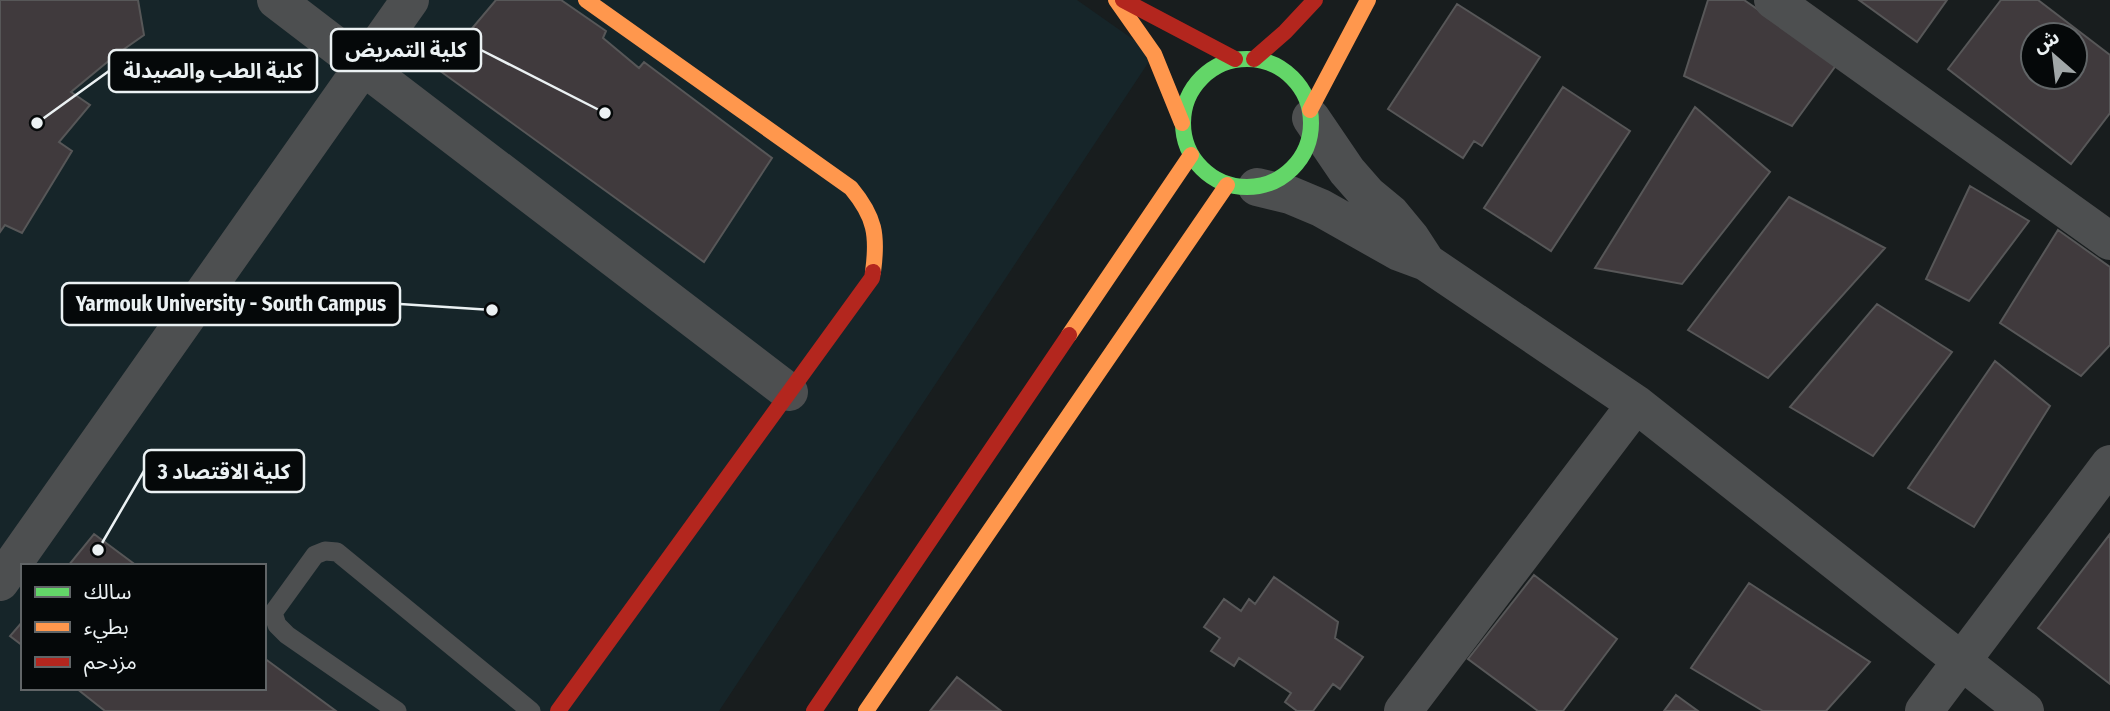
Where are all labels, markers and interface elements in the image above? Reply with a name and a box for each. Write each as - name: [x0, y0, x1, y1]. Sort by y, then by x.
- north arrow: [2019, 21, 2089, 91]
- text: ش: [2029, 25, 2063, 58]
- callout: كلية التمريض: [331, 29, 481, 71]
- text: كلية التمريض: [345, 37, 467, 63]
- callout: كلية الطب والصيدلة: [109, 50, 317, 92]
- text: كلية الطب والصيدلة: [123, 58, 303, 84]
- callout: Yarmouk University - South Campus: [62, 283, 400, 325]
- text: Yarmouk University - South Campus: [75, 291, 386, 317]
- callout: كلية الاقتصاد 3: [144, 450, 304, 492]
- text: كلية الاقتصاد 3: [157, 459, 291, 485]
- legend: [21, 564, 266, 690]
- text: سالك: [84, 579, 131, 605]
- text: بطيء: [84, 614, 129, 643]
- text: مزدحم: [84, 649, 137, 677]

